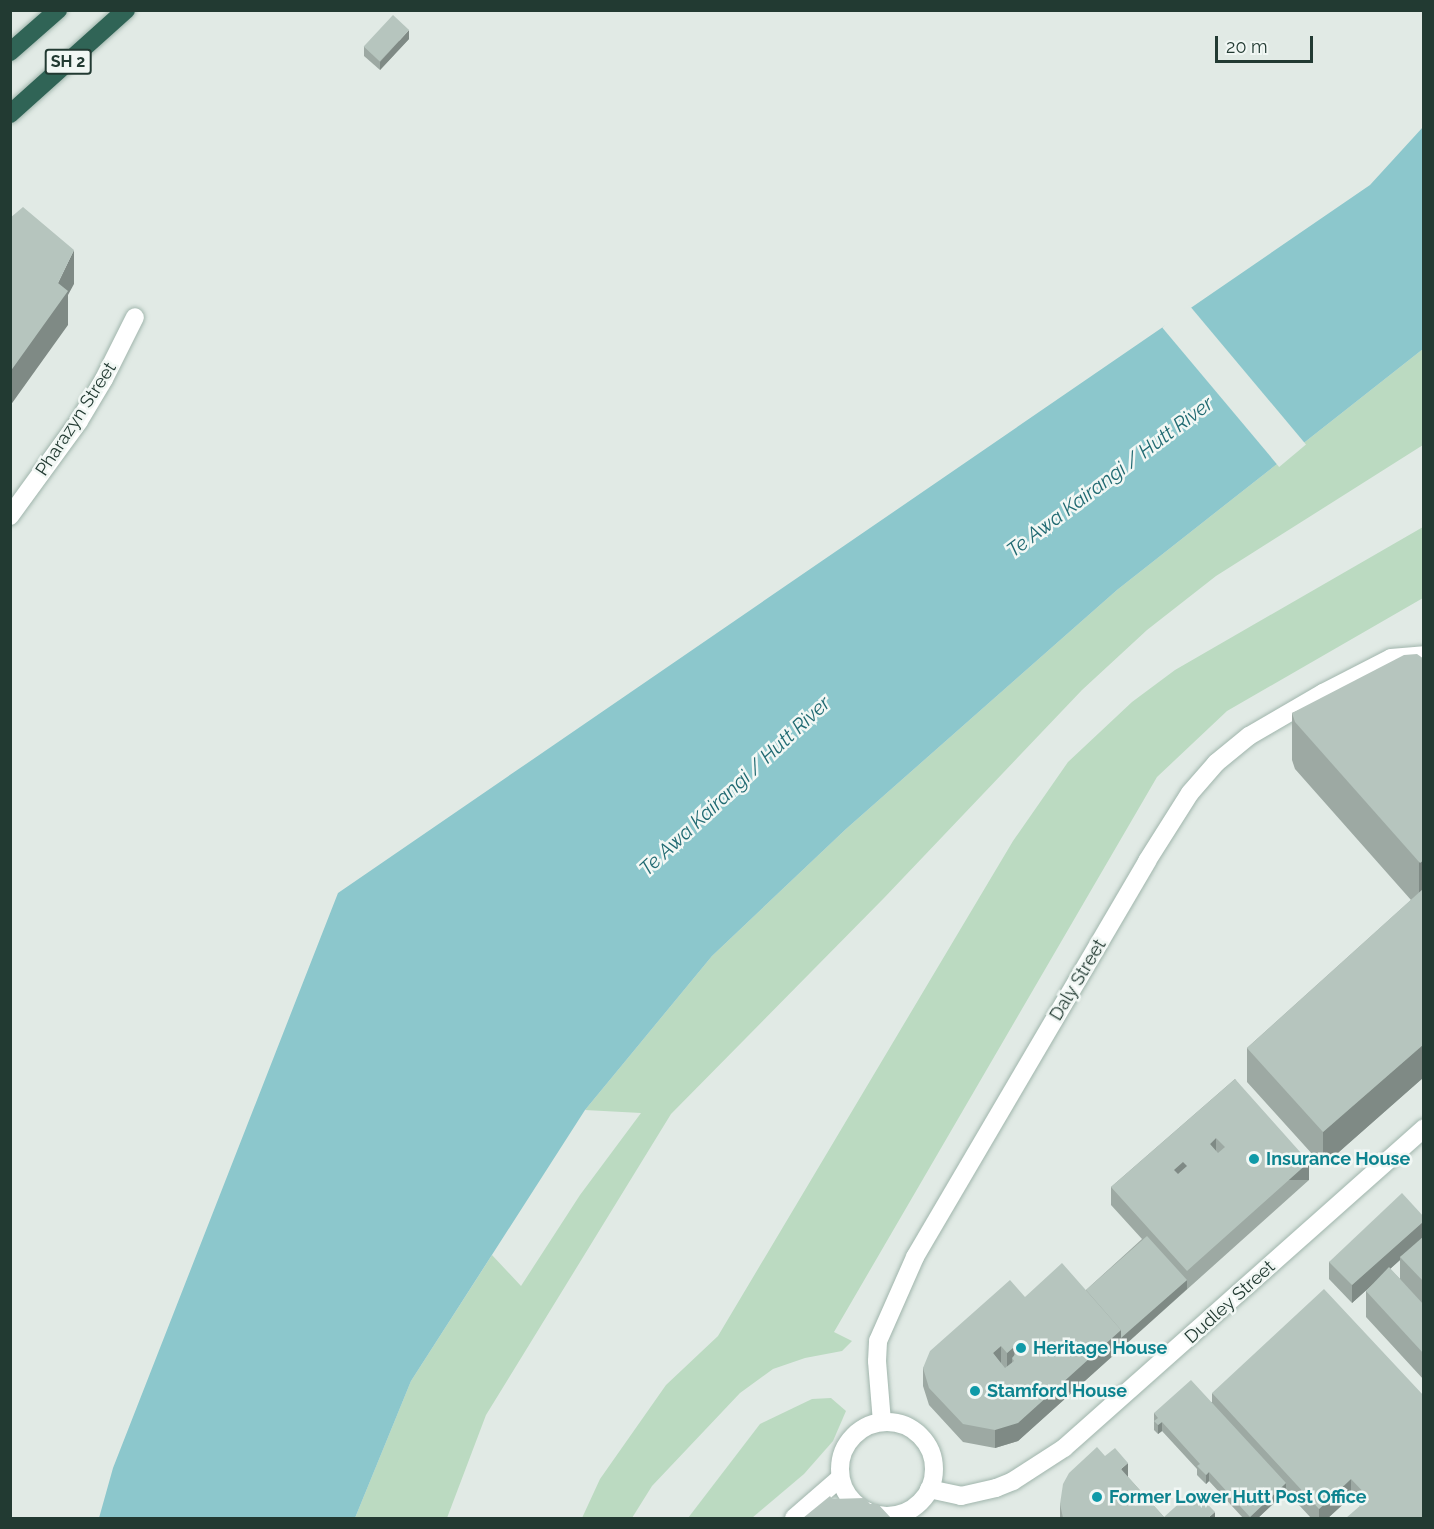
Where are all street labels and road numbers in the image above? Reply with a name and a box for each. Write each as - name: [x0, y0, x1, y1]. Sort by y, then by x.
- road number: SH 2: [44, 49, 92, 75]
- street label: Pharazyn Street: [31, 358, 121, 480]
- street label: Daly Street: [1045, 935, 1111, 1025]
- street label: Dudley Street: [1180, 1256, 1280, 1348]

